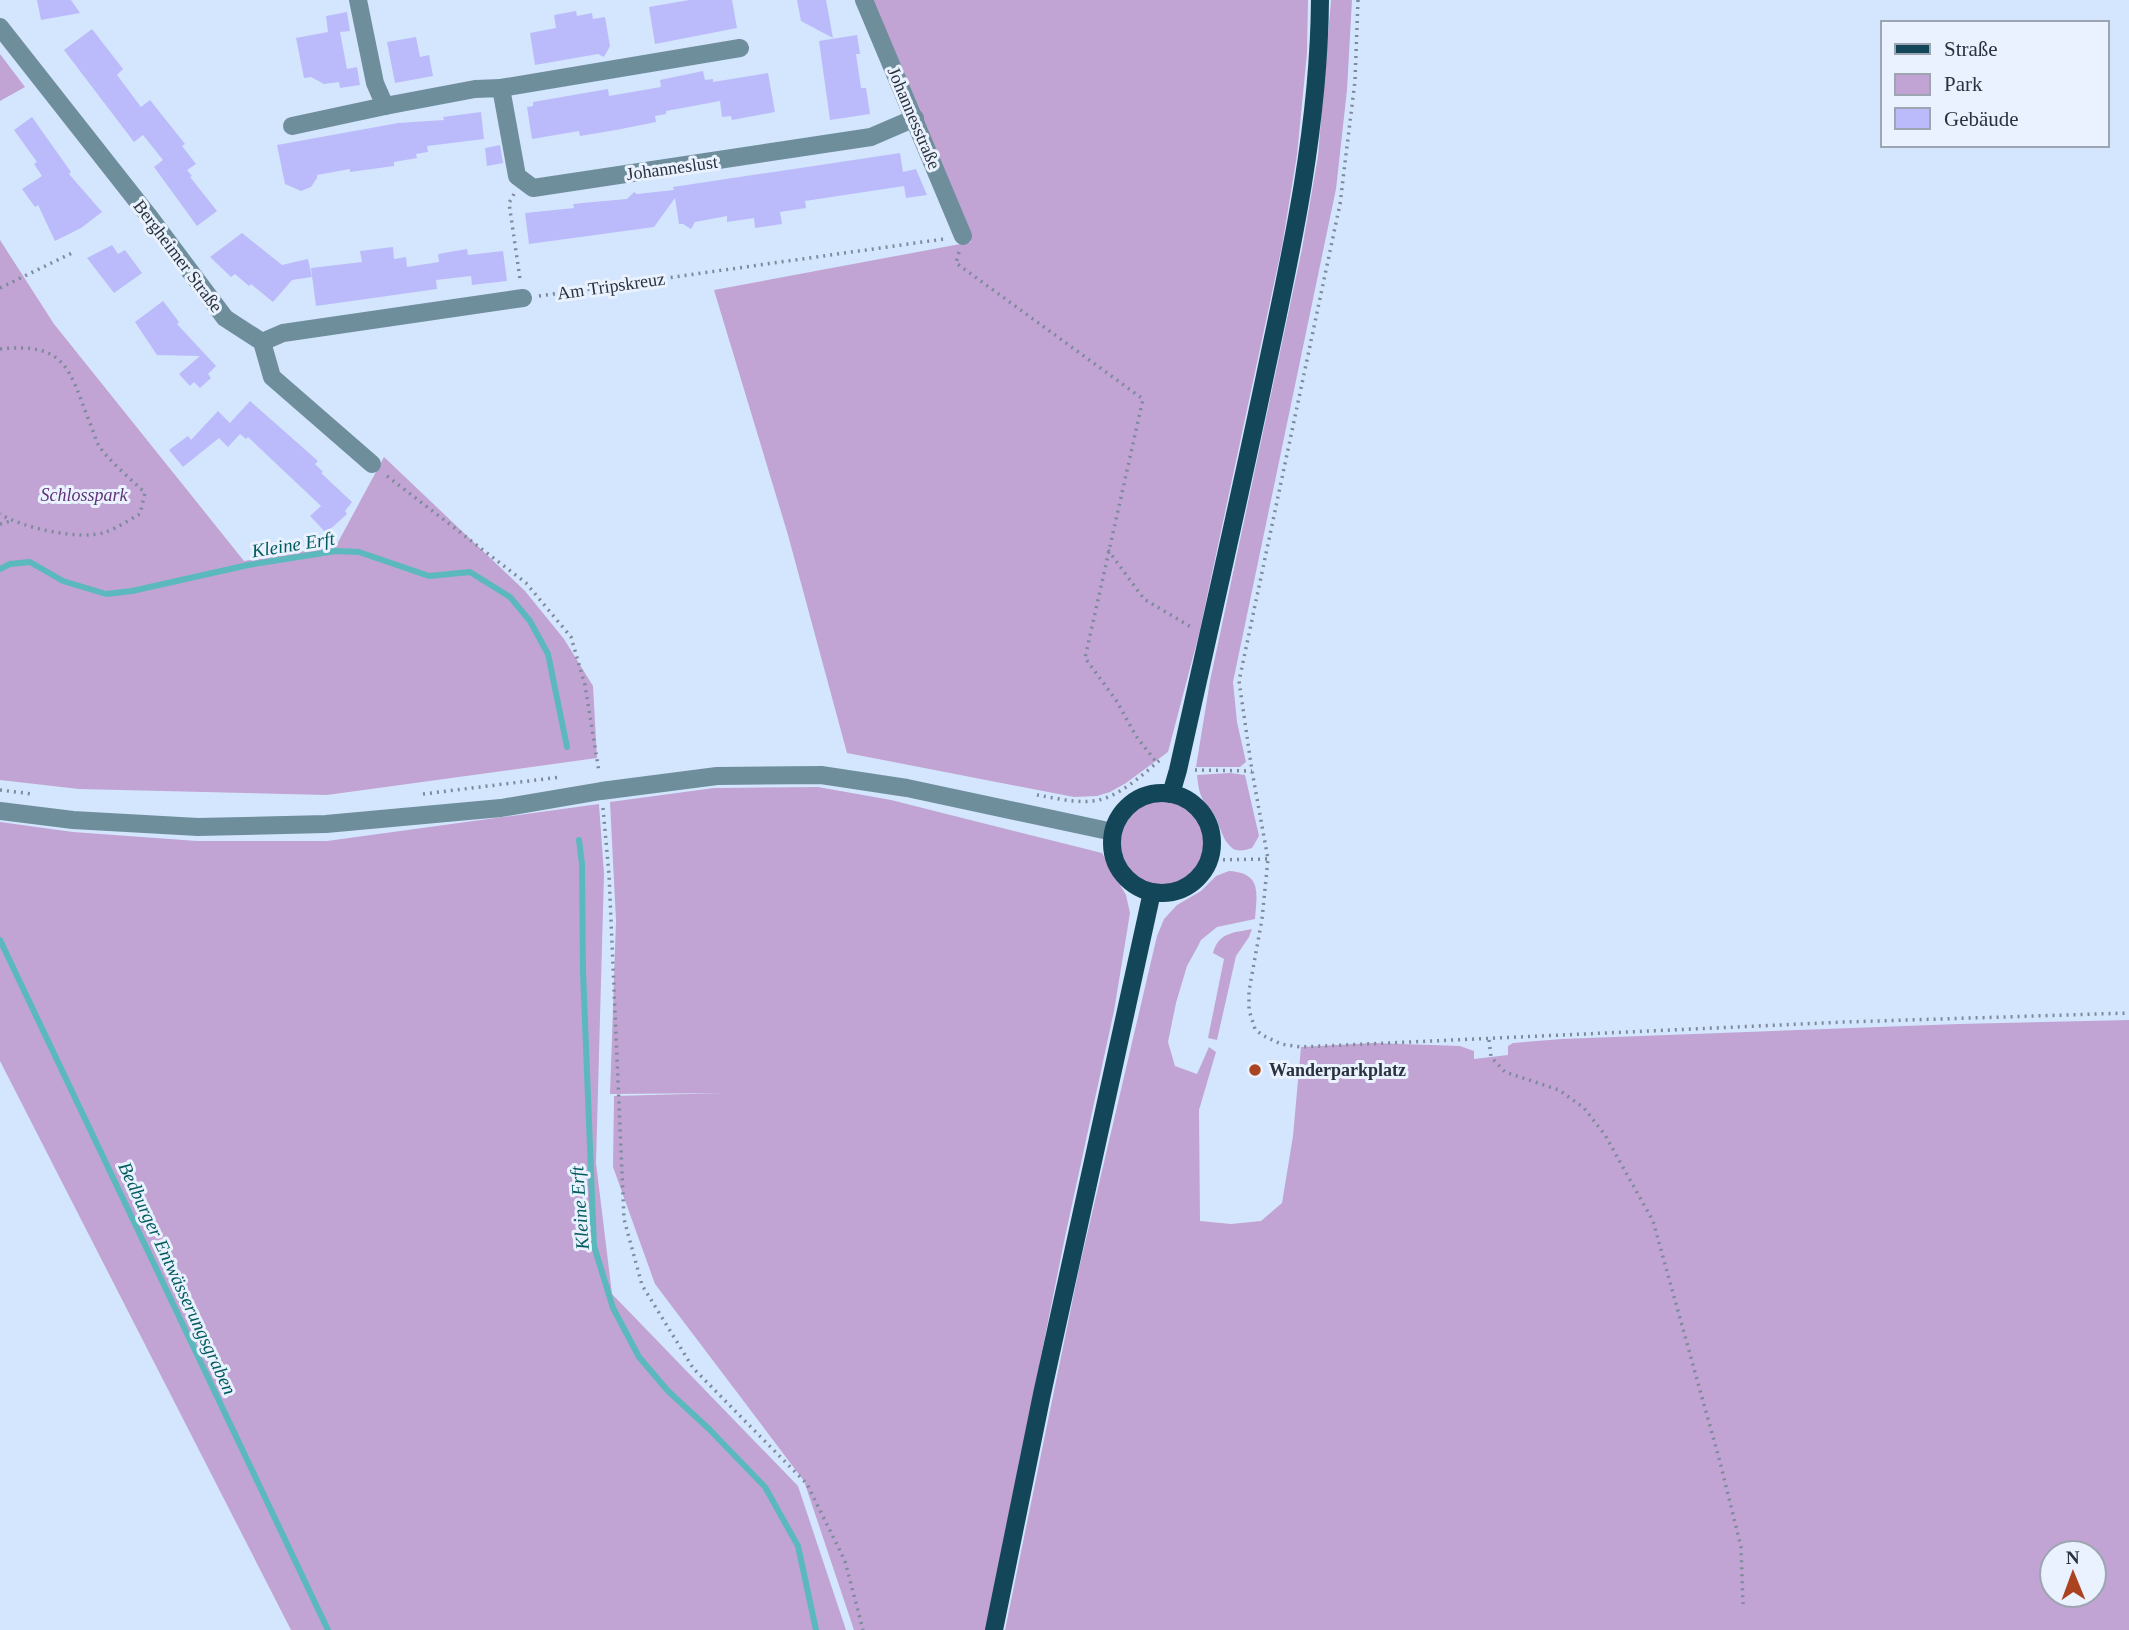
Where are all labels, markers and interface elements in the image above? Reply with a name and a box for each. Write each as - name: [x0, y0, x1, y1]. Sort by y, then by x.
- legend: [1881, 21, 2108, 147]
- text: Straße: [1944, 37, 1998, 61]
- street label: Johannesstraße: [884, 64, 944, 172]
- text: Park: [1944, 72, 1983, 96]
- text: Gebäude: [1944, 107, 2019, 131]
- street label: Johanneslust: [625, 152, 719, 184]
- street label: Bergheimer Straße: [129, 196, 227, 316]
- street label: Am Tripskreuz: [556, 269, 666, 303]
- park label: Schlosspark: [41, 485, 129, 505]
- water label: Kleine Erft: [249, 527, 337, 562]
- place label: Wanderparkplatz: [1269, 1060, 1406, 1080]
- marker: Wanderparkplatz: [1247, 1062, 1263, 1078]
- water label: Bedburger Entwässerungsgraben: [114, 1159, 241, 1398]
- water label: Kleine Erft: [566, 1165, 593, 1252]
- north arrow: [2038, 1539, 2108, 1609]
- text: N: [2066, 1547, 2080, 1568]

